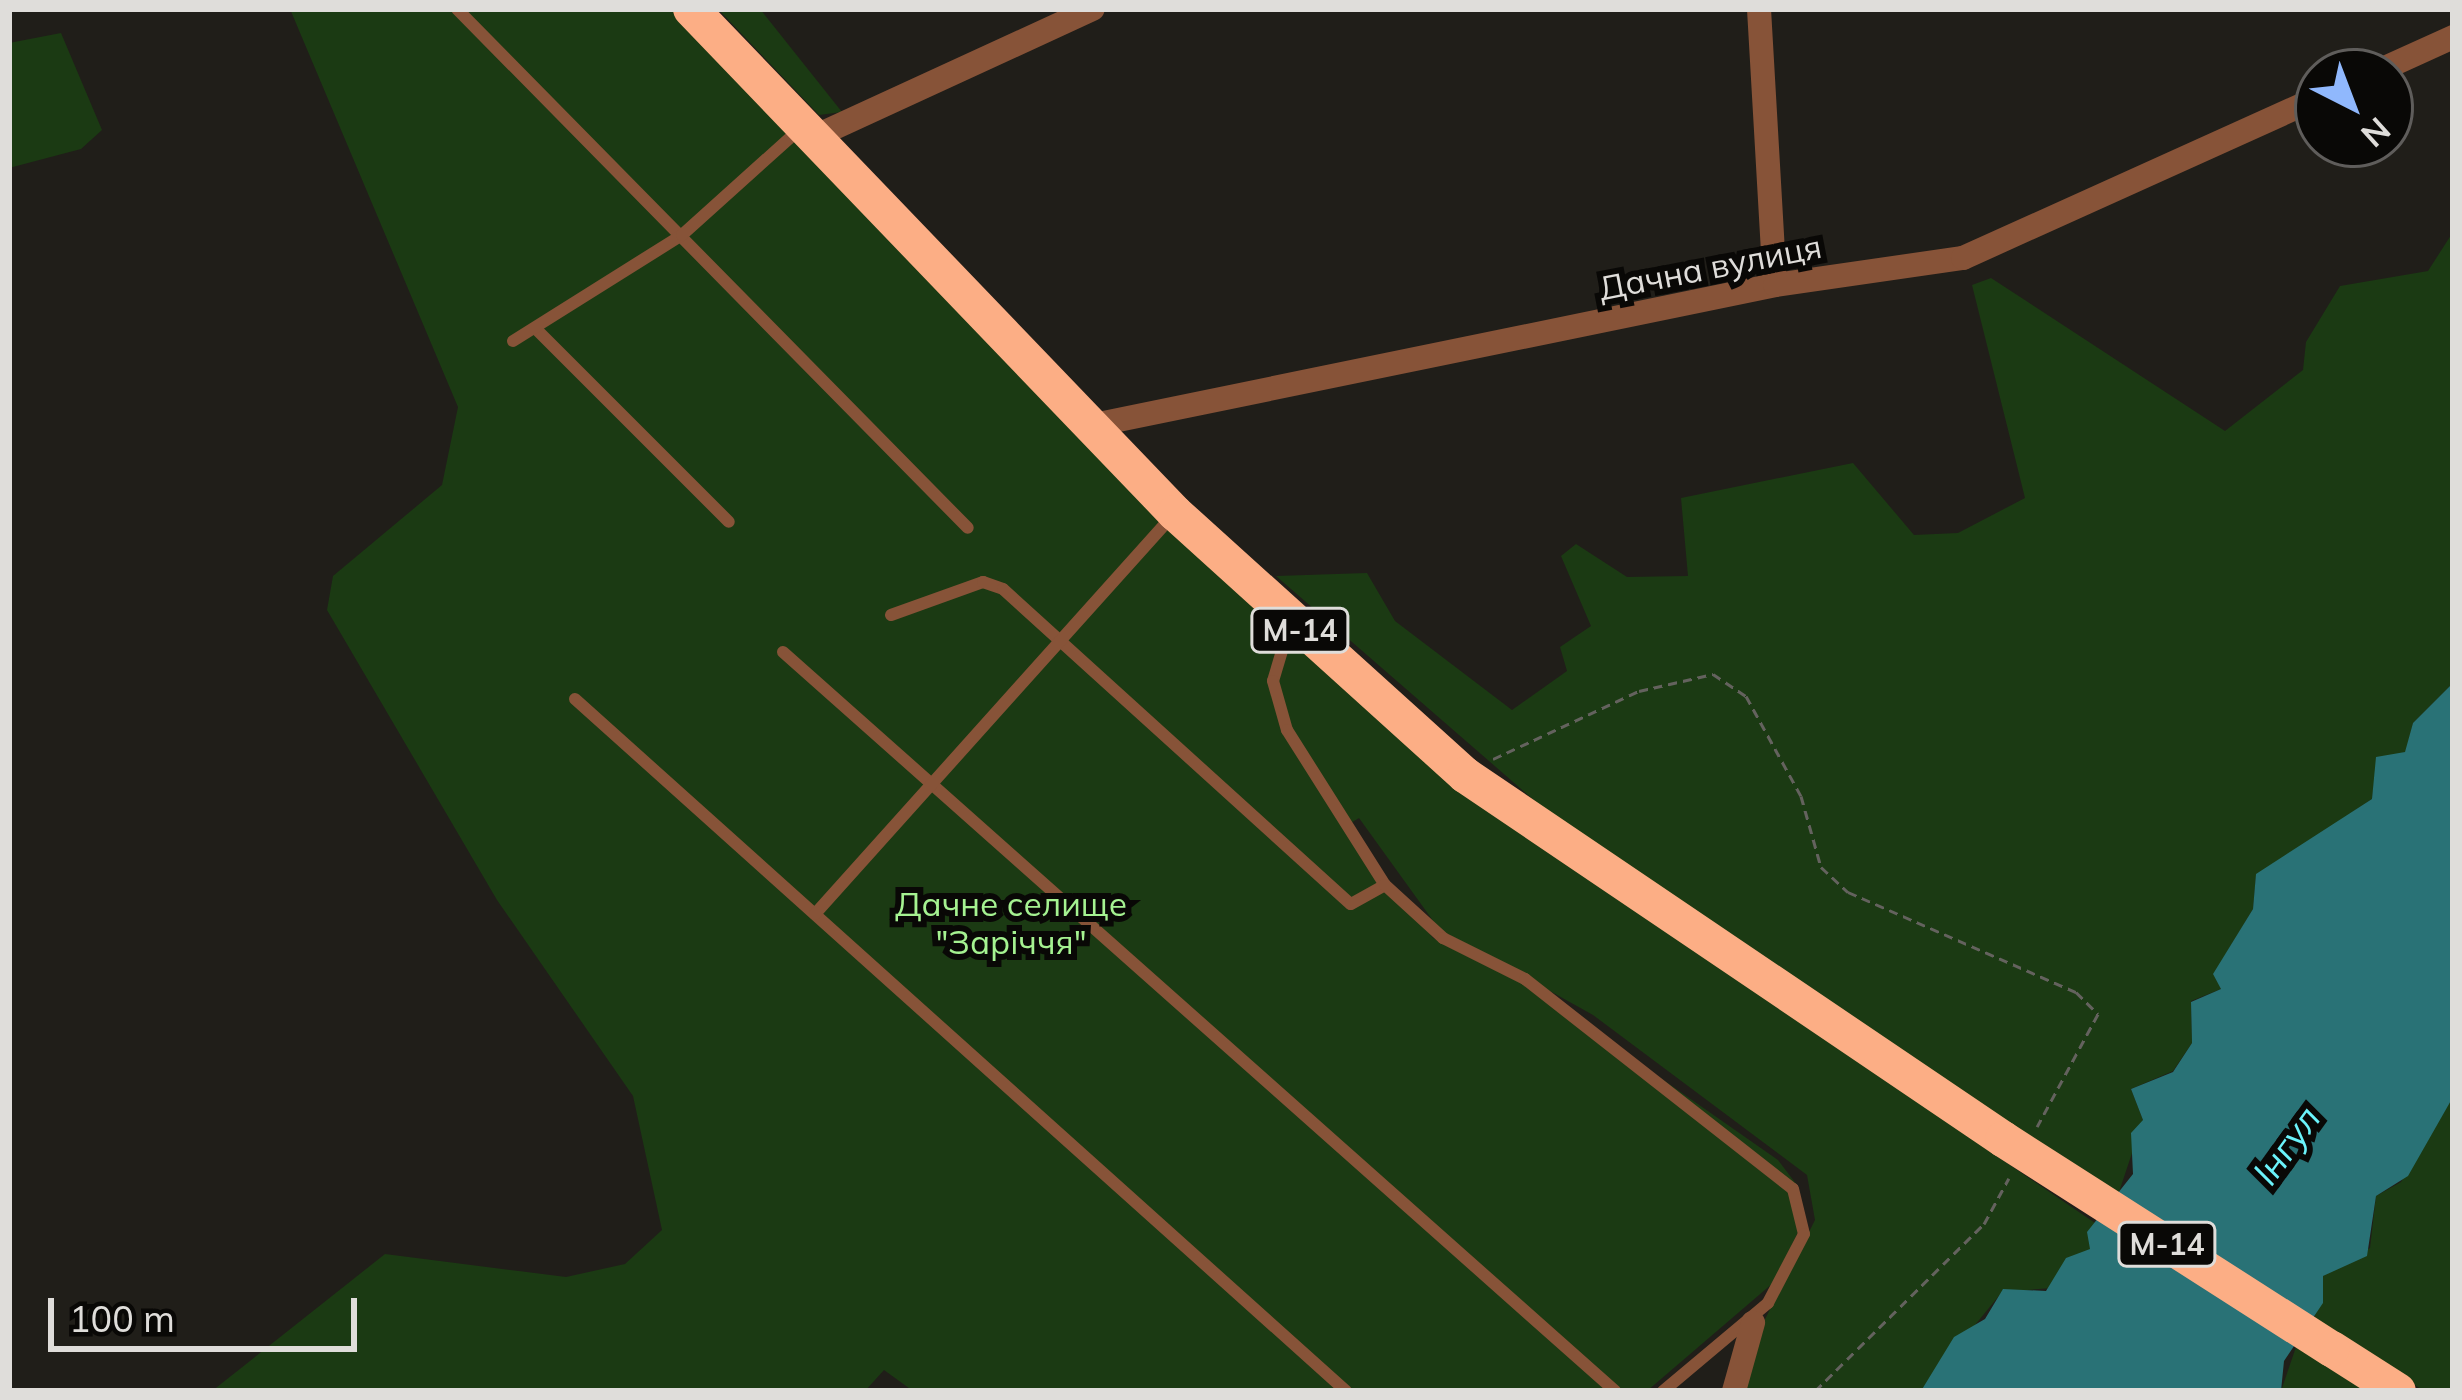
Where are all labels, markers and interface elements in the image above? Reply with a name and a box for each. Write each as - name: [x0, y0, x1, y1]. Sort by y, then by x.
- north arrow: [2294, 48, 2414, 168]
- text: N: [2353, 109, 2399, 156]
- street label: Дачна вулиця: [1595, 226, 1825, 308]
- road number: М-14: [1249, 606, 1351, 654]
- park label: Дачне селище "Заріччя": [895, 884, 1127, 962]
- water label: Інгул: [2243, 1097, 2329, 1193]
- road number: М-14: [2116, 1220, 2218, 1268]
- scale bar: [54, 1274, 363, 1348]
- text: 100 m: [69, 1296, 175, 1341]

